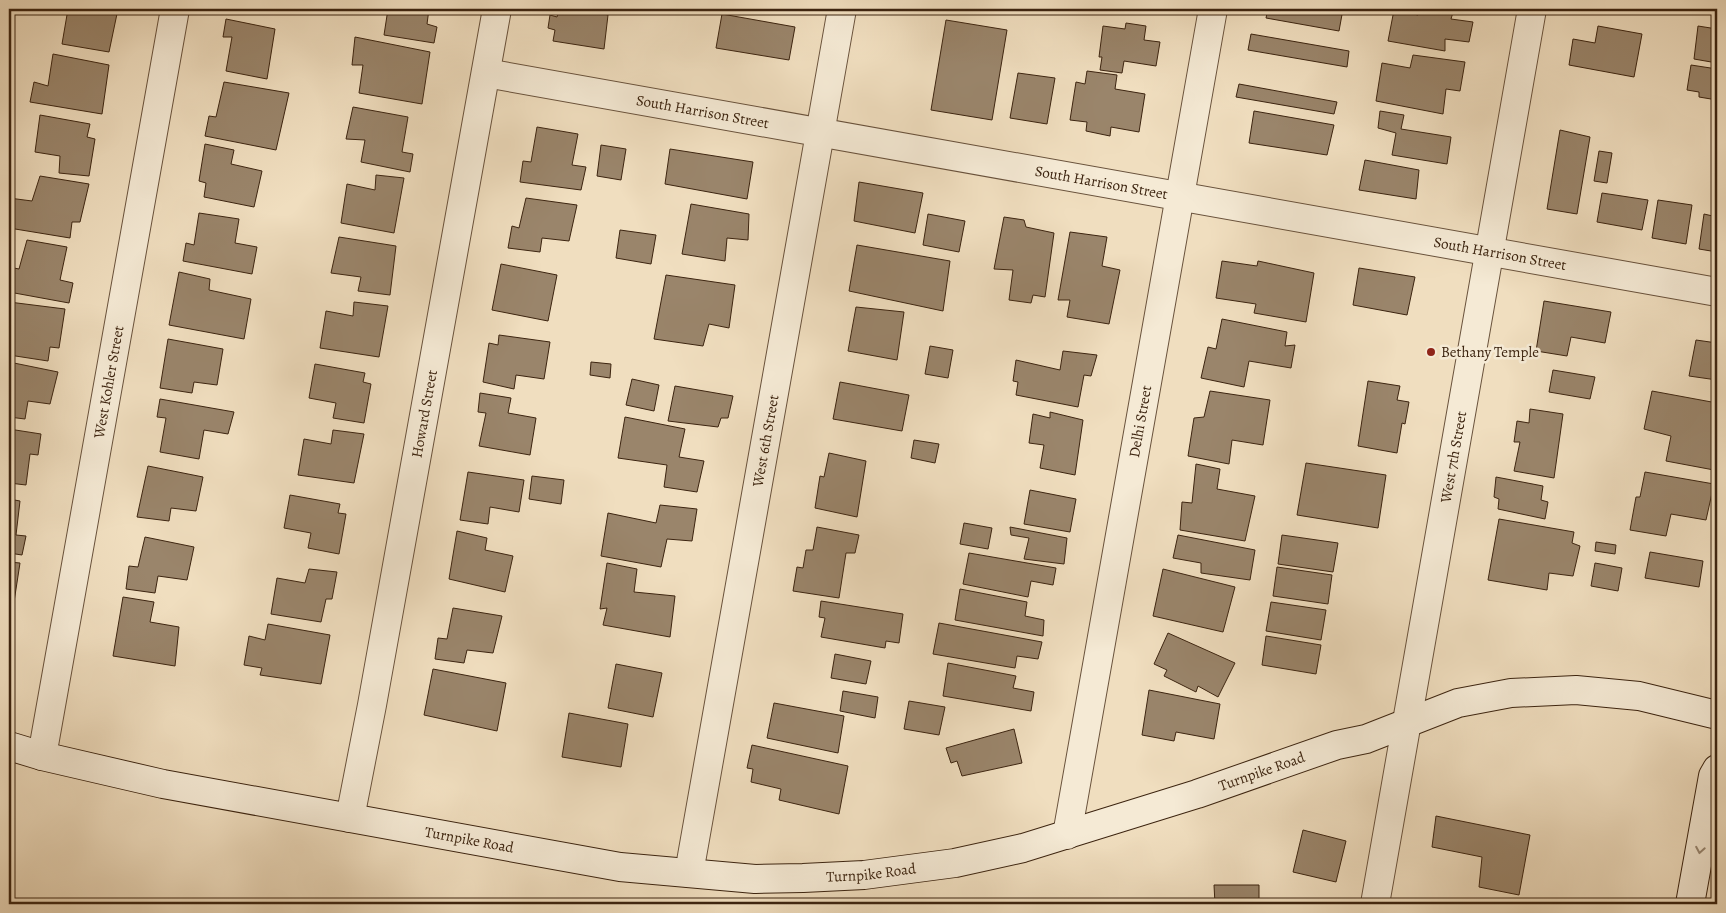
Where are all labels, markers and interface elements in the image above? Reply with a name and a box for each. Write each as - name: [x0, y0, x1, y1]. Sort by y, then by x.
- street label: South Harrison Street: [635, 90, 771, 133]
- street label: South Harrison Street: [1033, 161, 1169, 204]
- street label: South Harrison Street: [1432, 232, 1568, 275]
- street label: West Kohler Street: [89, 324, 128, 441]
- place label: Bethany Temple: [1441, 342, 1539, 362]
- marker: Bethany Temple: [1425, 346, 1437, 358]
- street label: Howard Street: [407, 368, 442, 459]
- street label: Delhi Street: [1124, 384, 1156, 459]
- street label: West 6th Street: [747, 393, 784, 489]
- street label: West 7th Street: [1435, 409, 1471, 505]
- street label: Turnpike Road: [1216, 747, 1309, 796]
- street label: Turnpike Road: [423, 822, 516, 858]
- one-way arrow: [1695, 846, 1705, 855]
- street label: Turnpike Road: [826, 858, 918, 887]

